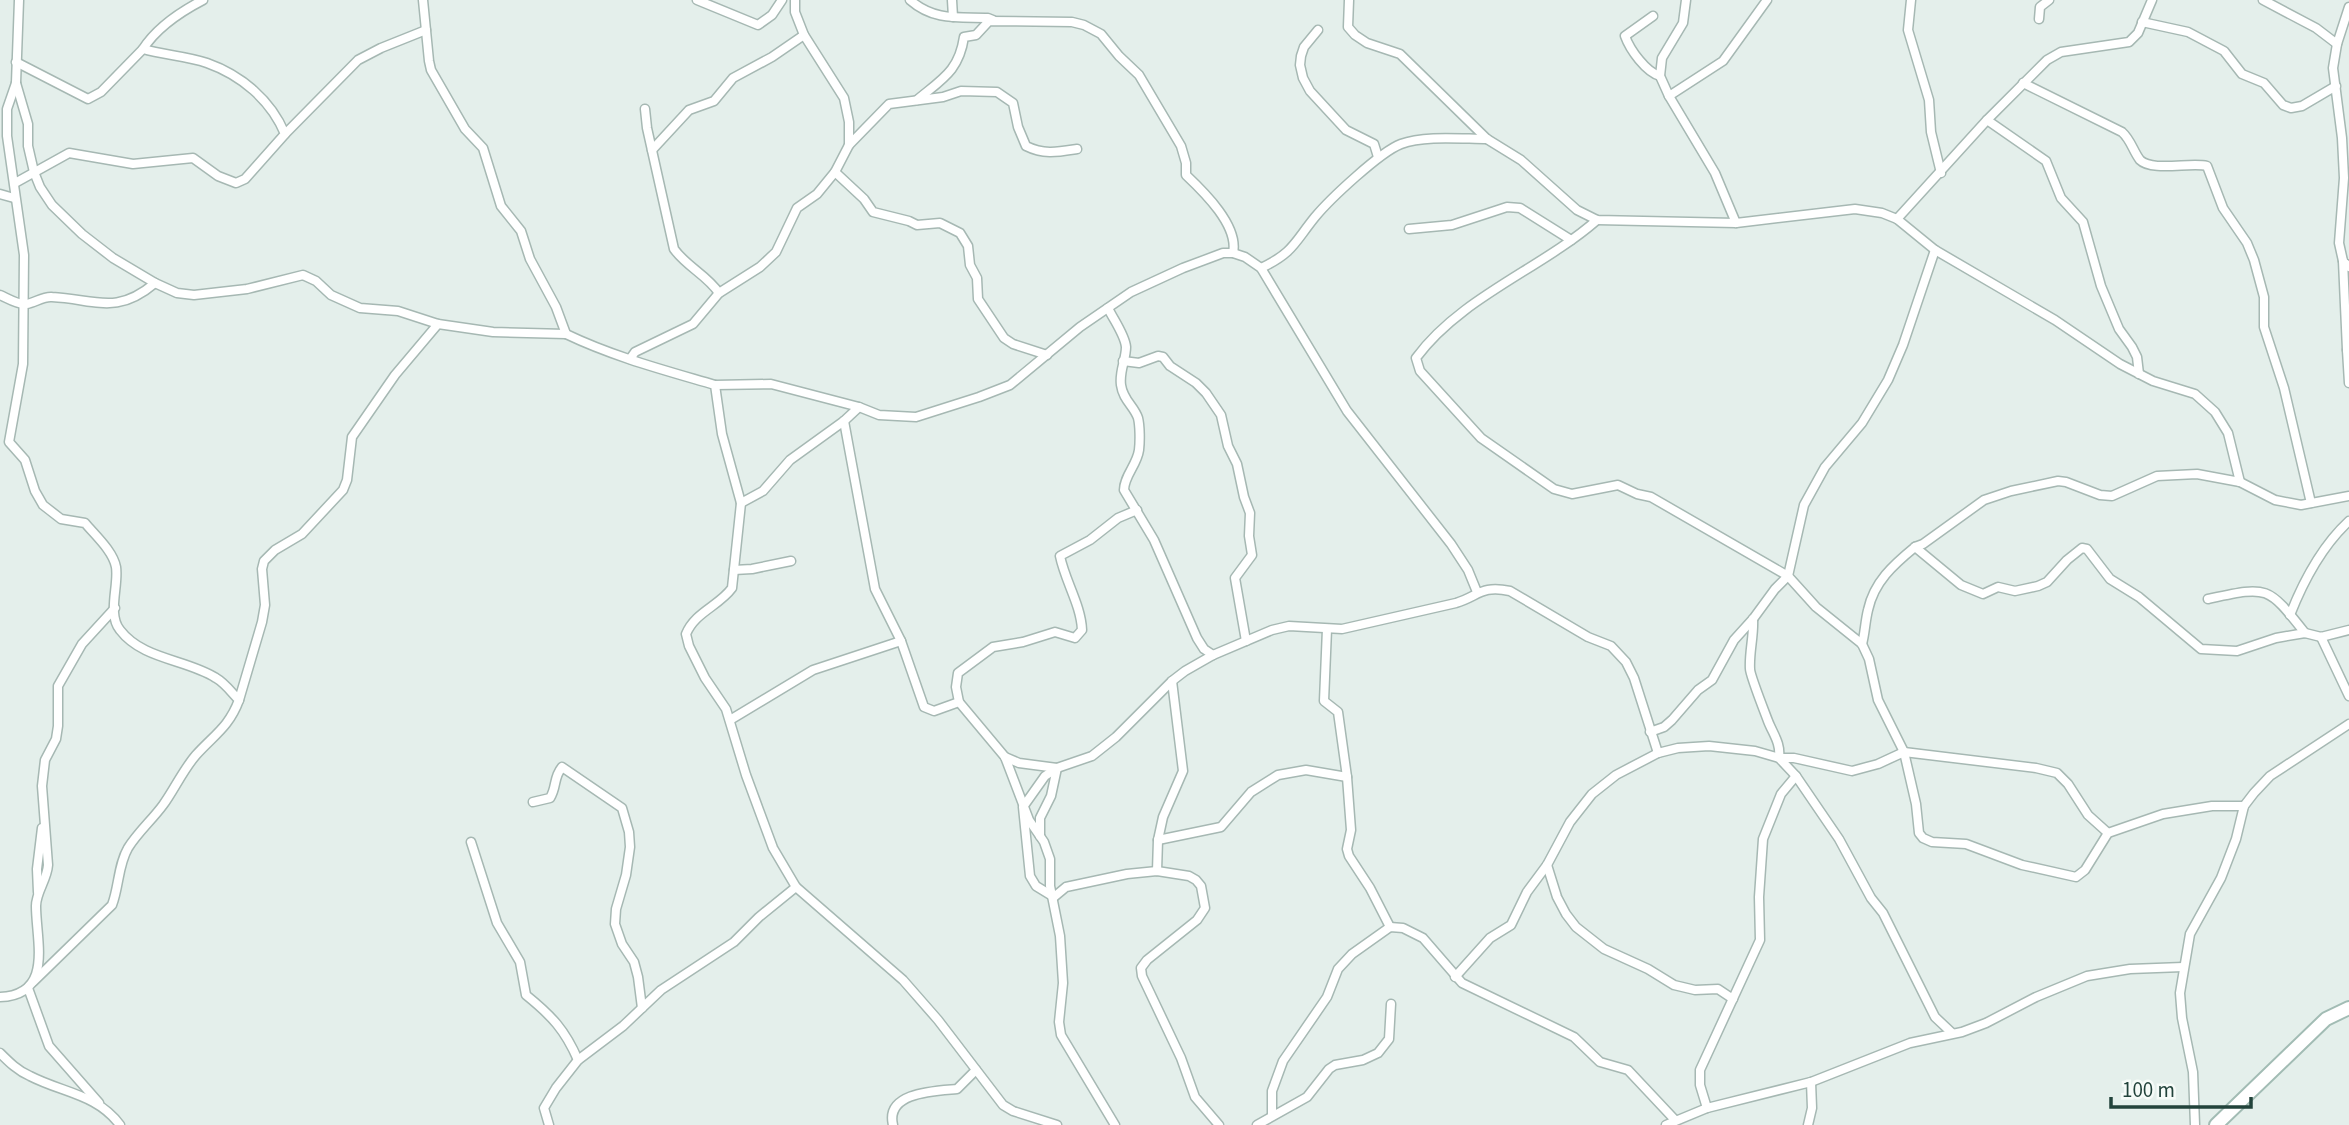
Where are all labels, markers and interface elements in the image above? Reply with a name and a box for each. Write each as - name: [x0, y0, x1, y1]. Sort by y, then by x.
- scale bar: [2111, 1066, 2251, 1110]
- text: 100 m: [2122, 1075, 2175, 1105]

